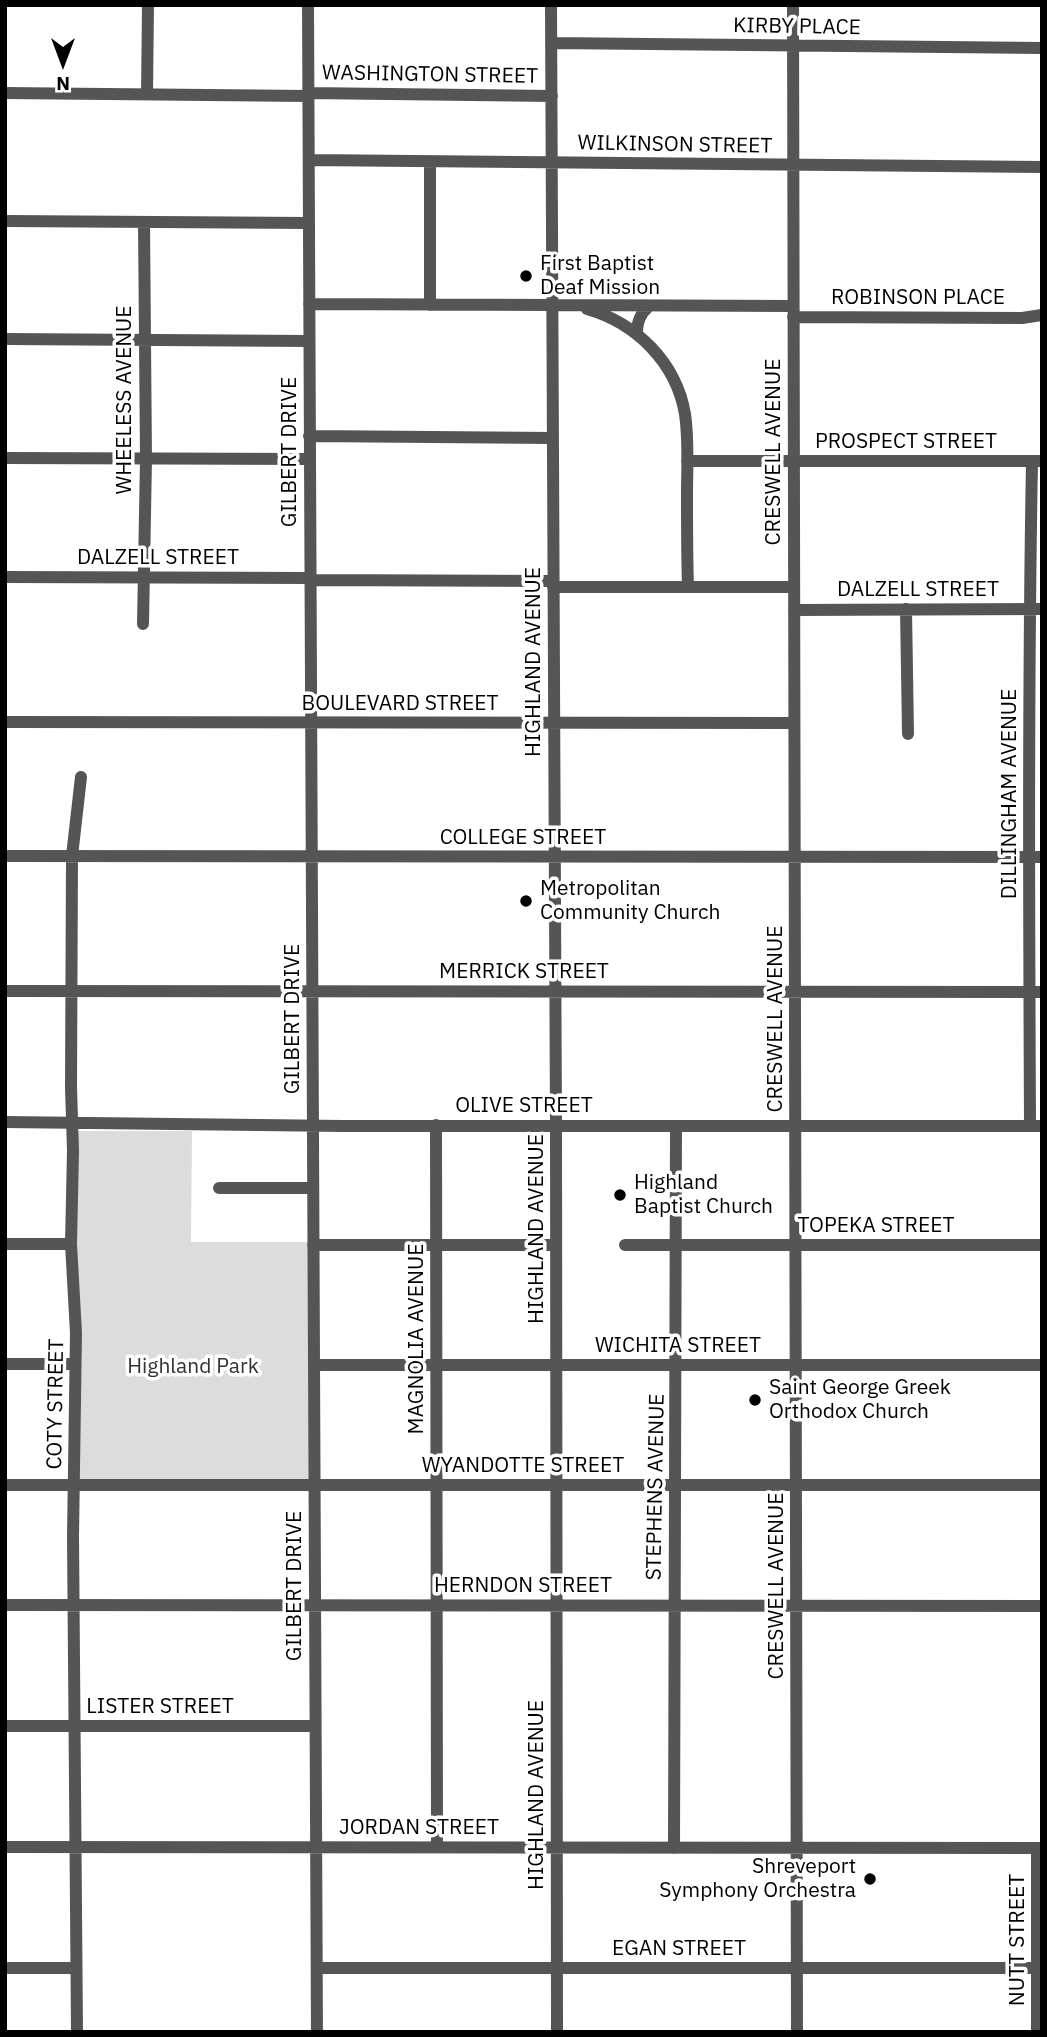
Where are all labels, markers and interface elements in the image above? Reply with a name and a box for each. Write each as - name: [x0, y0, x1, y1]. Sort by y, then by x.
- street label: KIRBY PLACE: [733, 13, 861, 41]
- north arrow: [28, 28, 98, 98]
- street label: WASHINGTON STREET: [322, 61, 538, 89]
- text: N: [56, 72, 70, 96]
- street label: WILKINSON STREET: [577, 131, 773, 159]
- place label: First Baptist Deaf Mission: [540, 251, 660, 301]
- marker: First Baptist Deaf Mission: [518, 268, 534, 284]
- street label: ROBINSON PLACE: [831, 285, 1005, 311]
- street label: WHEELESS AVENUE: [112, 306, 138, 494]
- street label: CRESWELL AVENUE: [761, 359, 787, 545]
- street label: GILBERT DRIVE: [277, 377, 303, 527]
- street label: PROSPECT STREET: [815, 429, 997, 455]
- street label: DALZELL STREET: [77, 545, 239, 571]
- street label: HIGHLAND AVENUE: [521, 567, 547, 757]
- street label: DALZELL STREET: [837, 577, 999, 603]
- street label: DILLINGHAM AVENUE: [997, 689, 1023, 899]
- street label: BOULEVARD STREET: [301, 691, 499, 717]
- street label: COLLEGE STREET: [440, 825, 606, 851]
- place label: Metropolitan Community Church: [540, 876, 720, 926]
- marker: Metropolitan Community Church: [518, 893, 534, 909]
- street label: CRESWELL AVENUE: [763, 926, 789, 1112]
- street label: GILBERT DRIVE: [280, 944, 306, 1094]
- street label: MERRICK STREET: [439, 959, 609, 985]
- street label: OLIVE STREET: [455, 1093, 593, 1119]
- street label: HIGHLAND AVENUE: [524, 1134, 550, 1324]
- place label: Highland Baptist Church: [634, 1170, 773, 1220]
- marker: Highland Baptist Church: [612, 1187, 628, 1203]
- street label: TOPEKA STREET: [797, 1213, 955, 1239]
- street label: MAGNOLIA AVENUE: [404, 1244, 430, 1434]
- street label: WICHITA STREET: [595, 1333, 761, 1359]
- street label: COTY STREET: [42, 1338, 70, 1470]
- park label: Highland Park: [127, 1354, 259, 1380]
- place label: Saint George Greek Orthodox Church: [769, 1375, 951, 1425]
- marker: Saint George Greek Orthodox Church: [747, 1392, 763, 1408]
- street label: STEPHENS AVENUE: [642, 1393, 670, 1581]
- street label: WYANDOTTE STREET: [422, 1453, 624, 1479]
- street label: CRESWELL AVENUE: [764, 1493, 790, 1679]
- street label: GILBERT DRIVE: [282, 1511, 308, 1661]
- street label: HERNDON STREET: [434, 1573, 612, 1599]
- street label: LISTER STREET: [86, 1694, 234, 1720]
- street label: HIGHLAND AVENUE: [524, 1700, 550, 1890]
- street label: JORDAN STREET: [339, 1815, 499, 1841]
- place label: Shreveport Symphony Orchestra: [659, 1854, 856, 1904]
- marker: Shreveport Symphony Orchestra: [862, 1871, 878, 1887]
- street label: NUTT STREET: [1005, 1874, 1031, 2006]
- street label: EGAN STREET: [612, 1936, 746, 1962]

